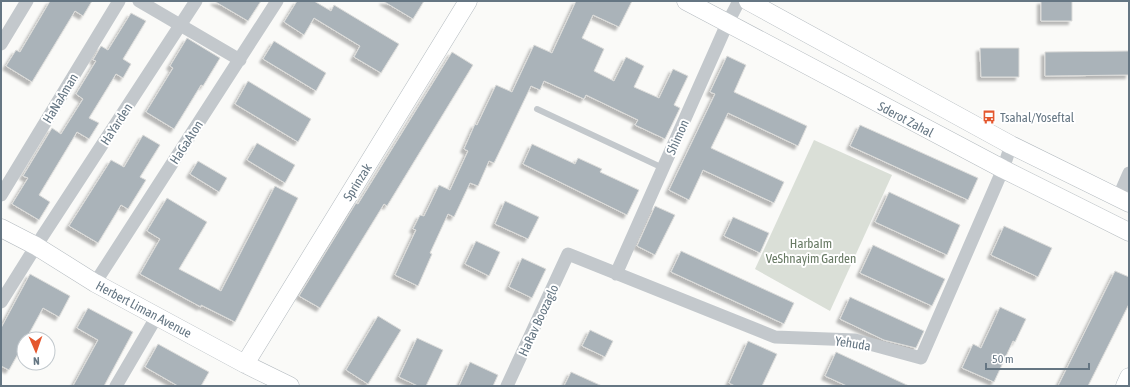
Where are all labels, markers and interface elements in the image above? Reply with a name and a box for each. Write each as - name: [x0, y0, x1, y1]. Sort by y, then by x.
- street label: HaNaAman: [40, 71, 81, 126]
- street label: Sderot Zahal: [875, 99, 937, 141]
- street label: HaYarden: [97, 101, 135, 148]
- bus stop icon: Tsahal/Yoseftal: [981, 109, 997, 125]
- place label: Tsahal/Yoseftal: [1000, 110, 1075, 125]
- street label: Shimon: [663, 117, 692, 157]
- street label: HaGaAton: [167, 118, 206, 167]
- street label: Sprinzak: [340, 161, 375, 204]
- park label: HarbaIm VeShnayim Garden: [766, 236, 856, 266]
- street label: Herbert Liman Avenue: [93, 278, 194, 341]
- street label: HaRav Boozaglo: [515, 282, 562, 358]
- north arrow: [16, 331, 56, 371]
- street label: Yehuda: [834, 333, 872, 354]
- scale bar: [986, 345, 1089, 371]
- text: 50 m: [992, 352, 1014, 366]
- text: N: [33, 355, 40, 367]

